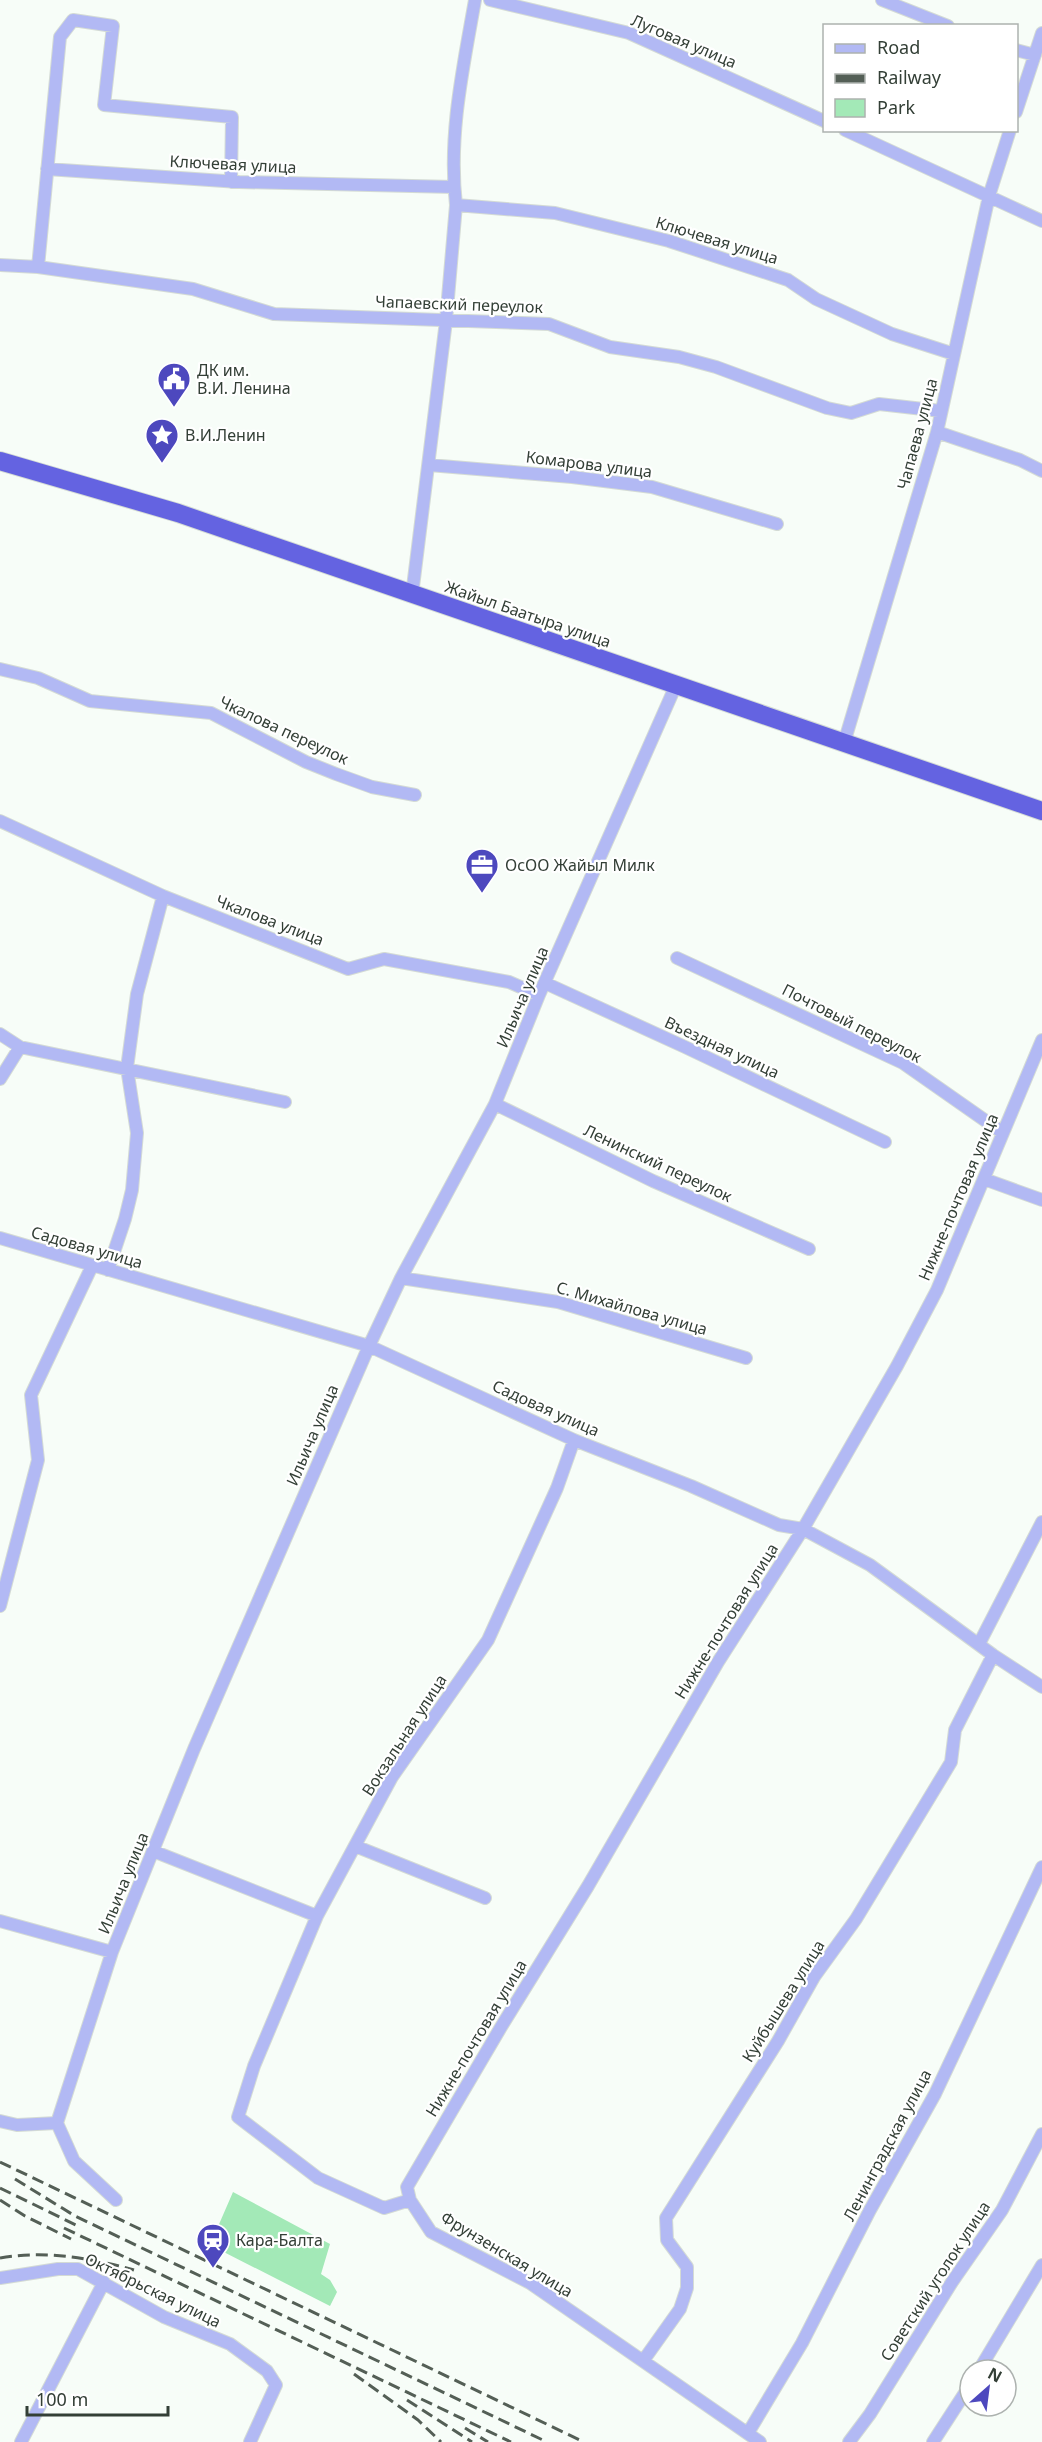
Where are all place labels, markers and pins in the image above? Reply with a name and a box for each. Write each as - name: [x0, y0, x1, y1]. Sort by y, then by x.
- place label: ДК им. В.И. Ленина: [197, 359, 291, 399]
- public building icon: ДК им. В.И. Ленина: [156, 361, 192, 408]
- place icon: В.И.Ленин: [144, 417, 180, 464]
- place label: В.И.Ленин: [185, 424, 266, 446]
- office icon: ОсОО Жайыл Милк: [464, 847, 500, 894]
- place label: ОсОО Жайыл Милк: [505, 854, 655, 876]
- station icon: Кара-Балта: [195, 2222, 231, 2269]
- place label: Кара-Балта: [236, 2229, 323, 2251]

